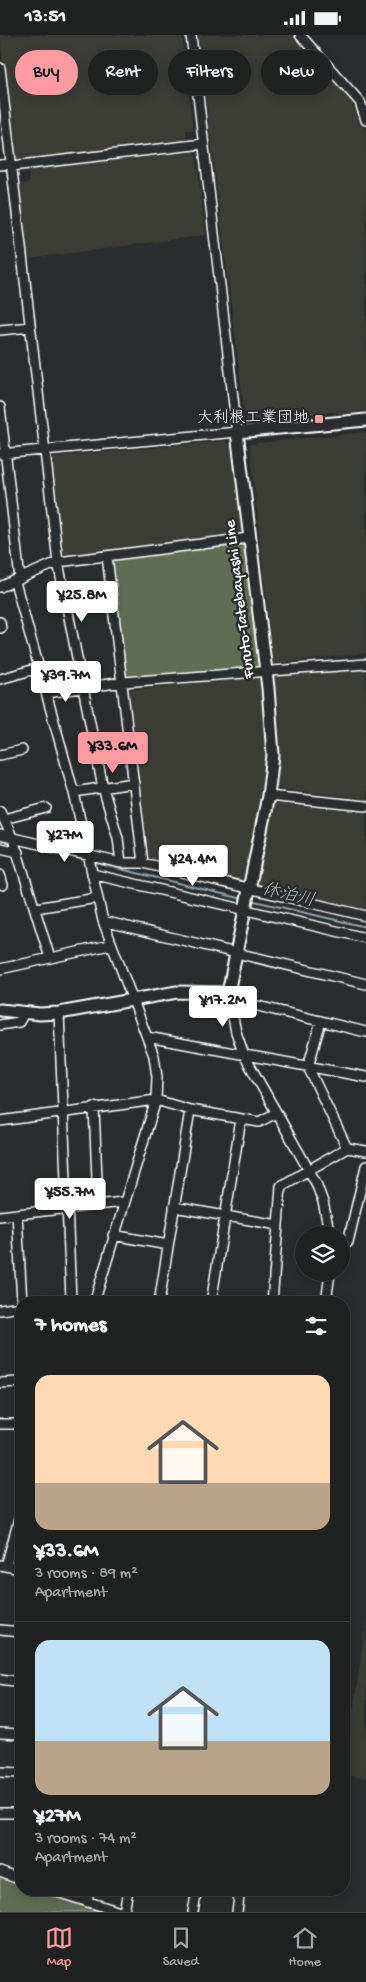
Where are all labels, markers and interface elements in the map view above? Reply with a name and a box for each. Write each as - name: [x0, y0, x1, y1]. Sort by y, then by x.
- text: 13:51: [25, 6, 66, 29]
- chip: Buy: [15, 50, 78, 95]
- chip: Rent: [88, 50, 158, 95]
- chip: Filters: [168, 50, 251, 95]
- chip: New: [261, 50, 332, 95]
- place label: 大利根工業団地: [197, 409, 309, 429]
- marker: 大利根工業団地: [313, 413, 325, 425]
- street label: Furuto-Tatebayashi Line: [222, 518, 260, 680]
- pin: ¥25.8M: [41, 581, 123, 623]
- text: ¥25.8M: [58, 587, 106, 606]
- pin: ¥39.7M: [25, 661, 107, 703]
- text: ¥39.7M: [42, 667, 90, 686]
- pin: ¥33.6M: [72, 731, 154, 774]
- text: ¥33.6M: [89, 738, 137, 757]
- pin: ¥27M: [35, 821, 95, 863]
- text: ¥27M: [48, 827, 82, 846]
- pin: ¥24.4M: [152, 845, 234, 887]
- text: ¥24.4M: [170, 851, 216, 870]
- water label: 休泊川: [259, 879, 317, 912]
- pin: ¥17.2M: [182, 985, 264, 1028]
- text: ¥17.2M: [200, 992, 246, 1011]
- pin: ¥55.7M: [29, 1177, 111, 1220]
- text: ¥55.7M: [46, 1184, 94, 1203]
- map controls: [295, 1226, 350, 1281]
- button: layers: [295, 1226, 350, 1281]
- icon: filters: [302, 1312, 330, 1340]
- text: 7 homes: [35, 1314, 107, 1339]
- icon: home: [138, 1407, 228, 1497]
- text: ¥33.6M: [35, 1540, 98, 1565]
- text: 3 rooms · 89 m²: [35, 1565, 137, 1584]
- text: Apartment: [35, 1584, 107, 1603]
- icon: home: [138, 1673, 228, 1763]
- text: ¥27M: [35, 1805, 81, 1830]
- text: 3 rooms · 74 m²: [35, 1830, 137, 1849]
- text: Apartment: [35, 1849, 107, 1868]
- tab: Map: [45, 1924, 73, 1971]
- tab: Saved: [163, 1924, 199, 1971]
- tab: Home: [289, 1924, 321, 1971]

